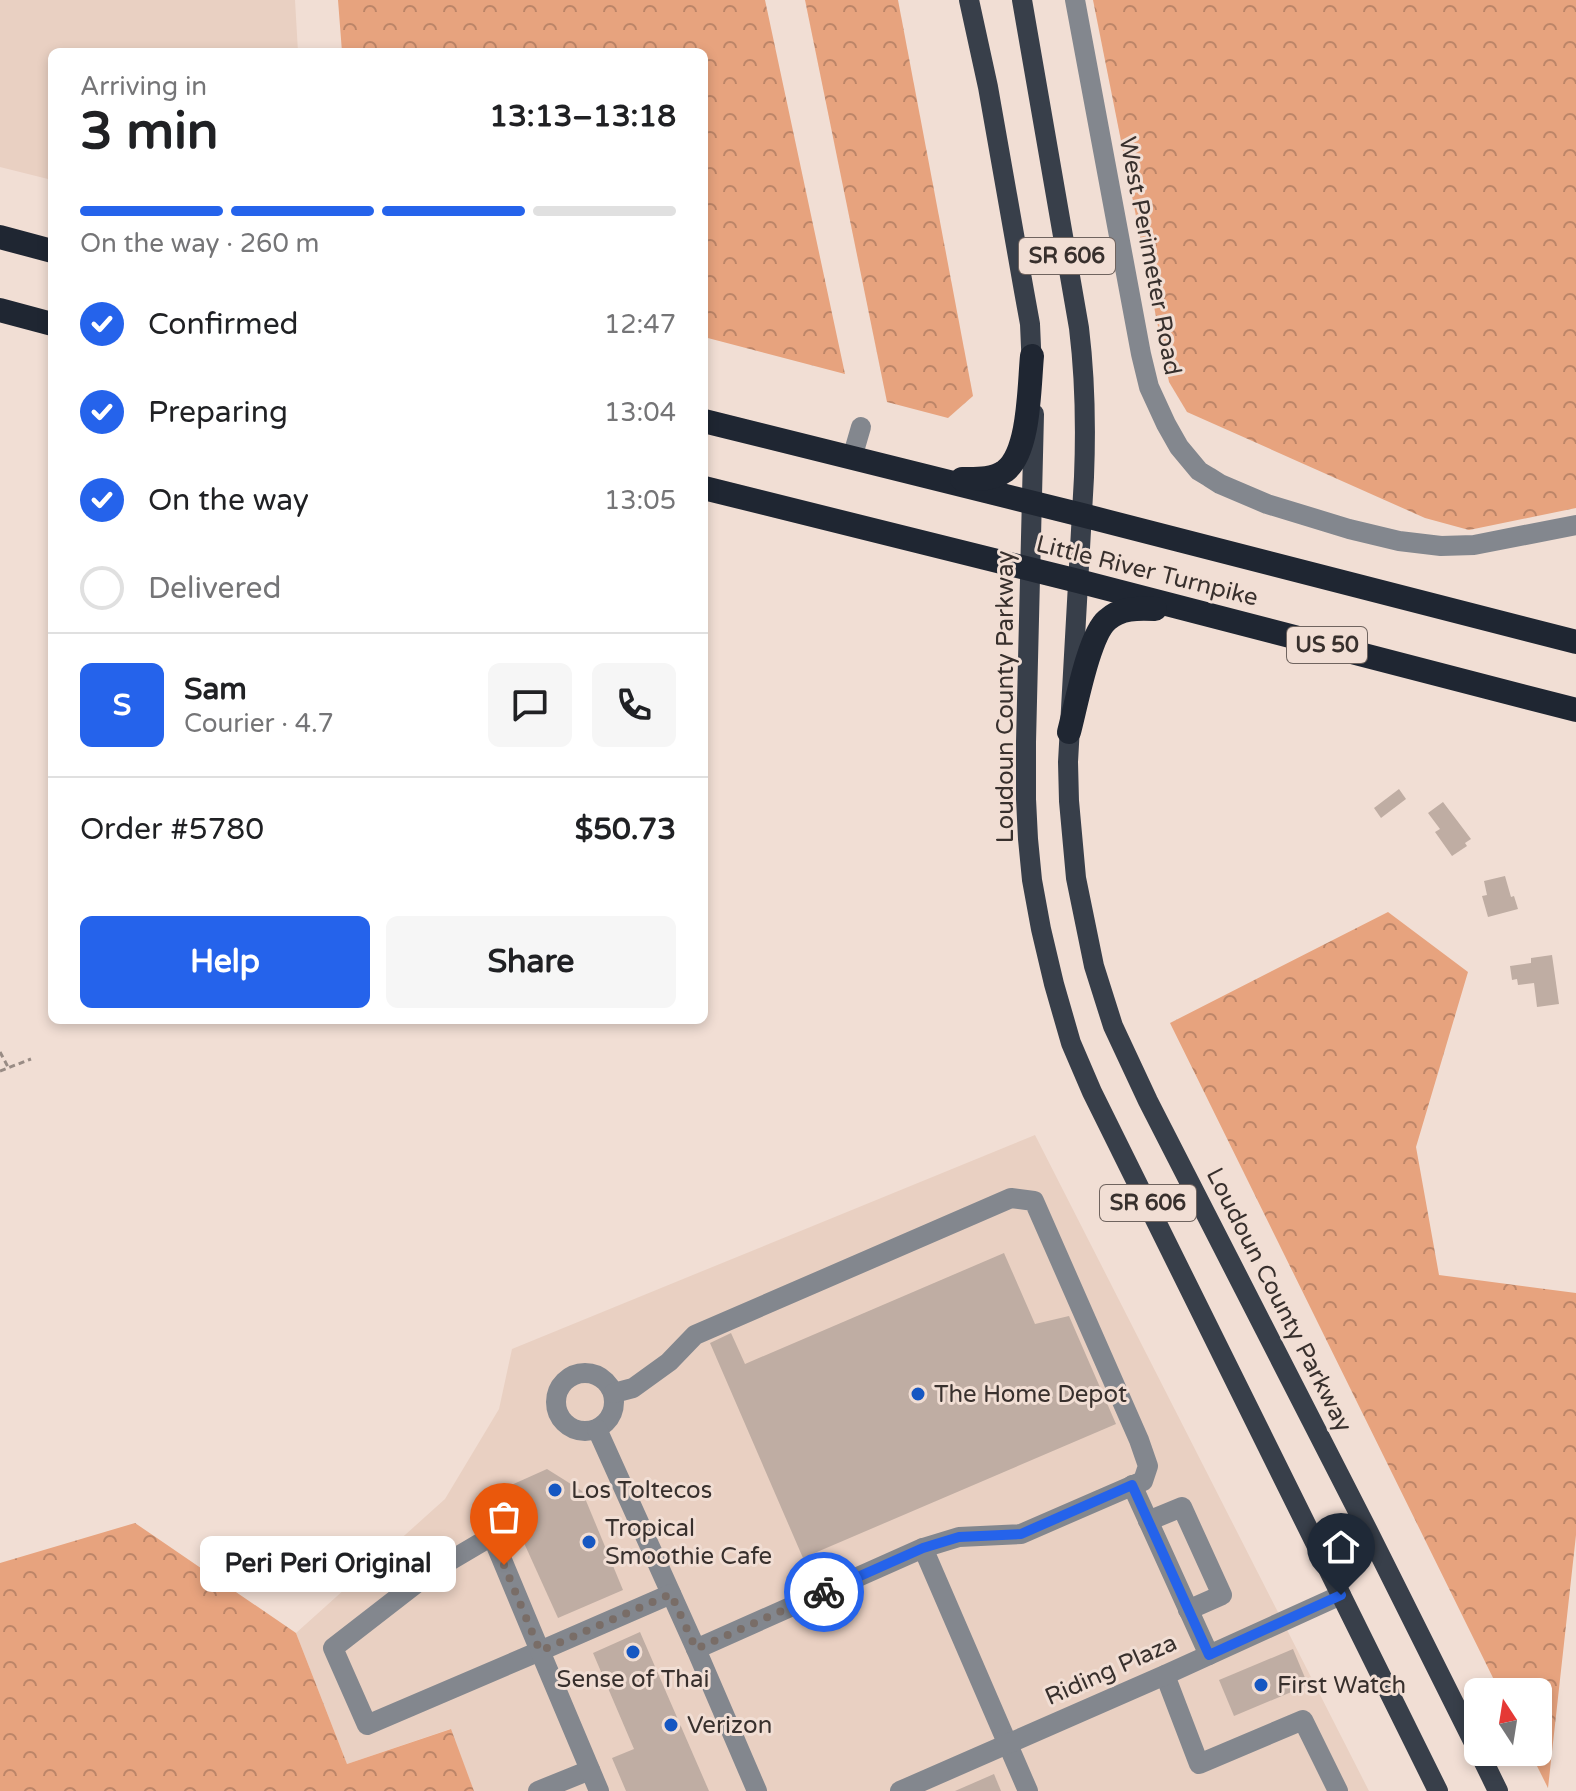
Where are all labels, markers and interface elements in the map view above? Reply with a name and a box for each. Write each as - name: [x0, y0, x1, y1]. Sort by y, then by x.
- text: Arriving in: [80, 71, 207, 102]
- text: 13:13–13:18: [489, 98, 676, 135]
- text: 3 min: [80, 100, 219, 163]
- street label: West Perimeter Road: [1113, 134, 1187, 378]
- text: On the way · 260 m: [80, 228, 319, 259]
- road number: SR 606: [1019, 238, 1115, 274]
- icon: check: [80, 302, 124, 346]
- text: Confirmed: [148, 306, 299, 343]
- text: 12:47: [604, 309, 676, 340]
- icon: check: [80, 390, 124, 434]
- text: Preparing: [148, 394, 288, 431]
- text: 13:04: [604, 397, 676, 428]
- icon: check: [80, 478, 124, 522]
- text: On the way: [148, 482, 309, 519]
- text: 13:05: [604, 485, 676, 516]
- street label: Little River Turnpike: [1033, 529, 1261, 613]
- street label: Loudoun County Parkway: [991, 551, 1020, 843]
- text: Delivered: [148, 570, 282, 607]
- road number: US 50: [1287, 627, 1367, 663]
- button: chat: [488, 663, 572, 747]
- button: phone: [592, 663, 676, 747]
- text: Sam: [184, 671, 247, 708]
- text: S: [113, 687, 131, 724]
- text: Courier · 4.7: [184, 708, 334, 739]
- text: Order #5780: [80, 811, 264, 848]
- text: $50.73: [575, 811, 676, 848]
- button: Help: [80, 916, 370, 1008]
- button: Share: [386, 916, 676, 1008]
- street label: Loudoun County Parkway: [1200, 1163, 1358, 1437]
- road number: SR 606: [1100, 1185, 1196, 1221]
- place label: The Home Depot: [934, 1380, 1127, 1409]
- marker: The Home Depot: [909, 1385, 927, 1403]
- place label: Los Toltecos: [571, 1476, 712, 1505]
- marker: Los Toltecos: [546, 1481, 564, 1499]
- pin: [470, 1483, 538, 1565]
- icon: bag: [482, 1495, 526, 1539]
- pin: [1307, 1513, 1375, 1595]
- place label: Tropical Smoothie Cafe: [605, 1514, 772, 1571]
- icon: home: [1319, 1525, 1363, 1569]
- marker: Tropical Smoothie Cafe: [580, 1533, 598, 1551]
- callout: Peri Peri Original: [200, 1537, 456, 1593]
- text: Peri Peri Original: [224, 1548, 432, 1579]
- courier: [784, 1552, 864, 1632]
- icon: bike: [802, 1570, 846, 1614]
- street label: Riding Plaza: [1041, 1628, 1181, 1712]
- marker: Sense of Thai: [624, 1643, 642, 1661]
- place label: Sense of Thai: [557, 1665, 709, 1694]
- place label: First Watch: [1277, 1671, 1406, 1700]
- marker: First Watch: [1252, 1676, 1270, 1694]
- north arrow: [1464, 1678, 1552, 1766]
- map controls: [1464, 1678, 1552, 1766]
- place label: Verizon: [687, 1711, 772, 1740]
- marker: Verizon: [662, 1716, 680, 1734]

